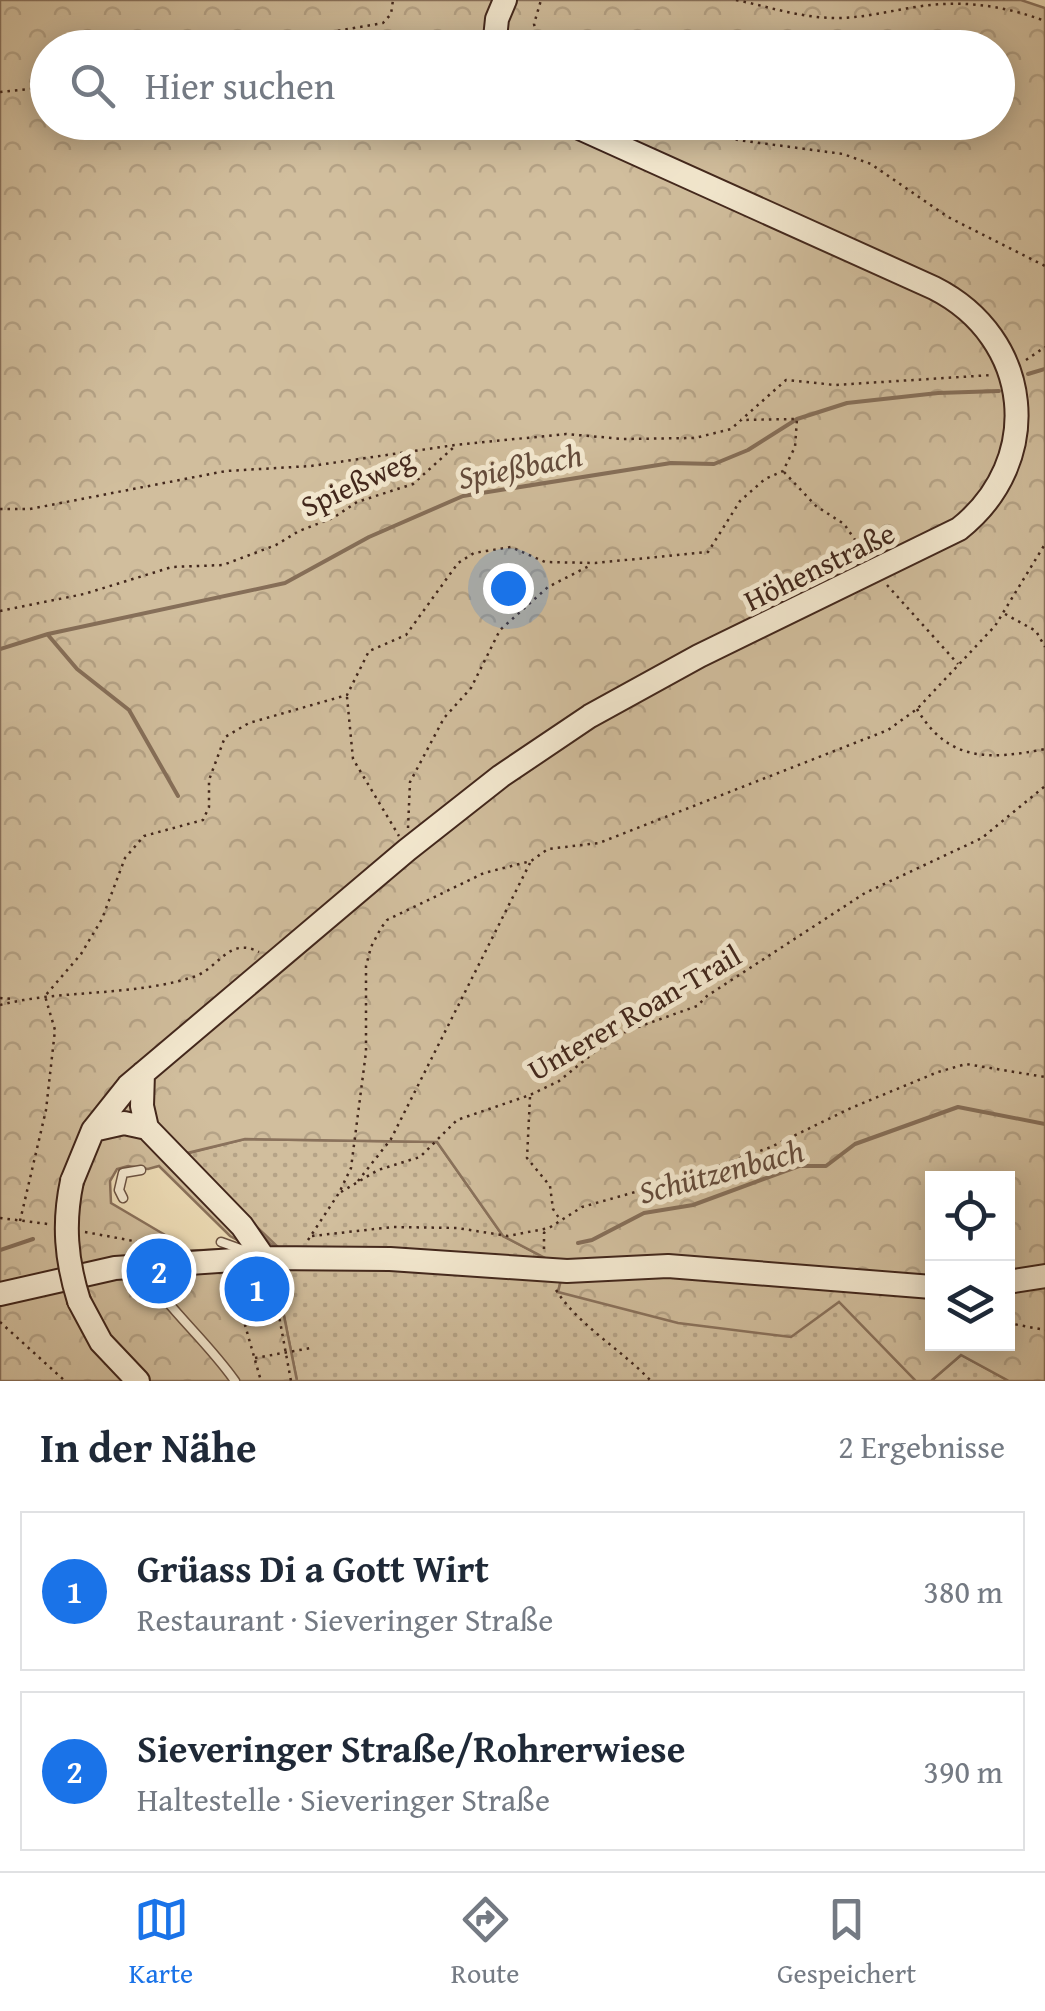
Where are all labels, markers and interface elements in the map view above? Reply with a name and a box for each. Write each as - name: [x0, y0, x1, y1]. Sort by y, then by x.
- search box: [30, 30, 1015, 140]
- text: Hier suchen: [145, 57, 335, 113]
- icon: search: [65, 58, 120, 113]
- water label: Spießbach: [454, 431, 586, 501]
- street label: Spießweg: [293, 437, 421, 527]
- street label: Höhenstraße: [736, 510, 902, 622]
- your location: [483, 563, 534, 614]
- street label: Unterer Roan-Trail: [519, 933, 749, 1091]
- water label: Schützenbach: [633, 1126, 809, 1216]
- map controls: [925, 1171, 1015, 1351]
- button: locate: [925, 1171, 1015, 1261]
- pin: 2: [126, 1234, 192, 1308]
- pin: 1: [224, 1252, 290, 1326]
- button: layers: [925, 1261, 1015, 1351]
- text: In der Nähe: [40, 1416, 257, 1477]
- text: 2 Ergebnisse: [838, 1423, 1005, 1470]
- text: Grüass Di a Gott Wirt: [137, 1540, 489, 1596]
- text: 1: [66, 1568, 83, 1615]
- text: 380 m: [924, 1568, 1003, 1615]
- text: Restaurant · Sieveringer Straße: [137, 1596, 553, 1643]
- text: Sieveringer Straße/Rohrerwiese: [137, 1720, 685, 1776]
- text: 2: [66, 1748, 83, 1795]
- text: 390 m: [924, 1748, 1003, 1795]
- text: Haltestelle · Sieveringer Straße: [137, 1776, 550, 1823]
- tab: Karte: [129, 1892, 193, 1993]
- tab: Route: [451, 1892, 519, 1993]
- tab: Gespeichert: [777, 1892, 916, 1993]

